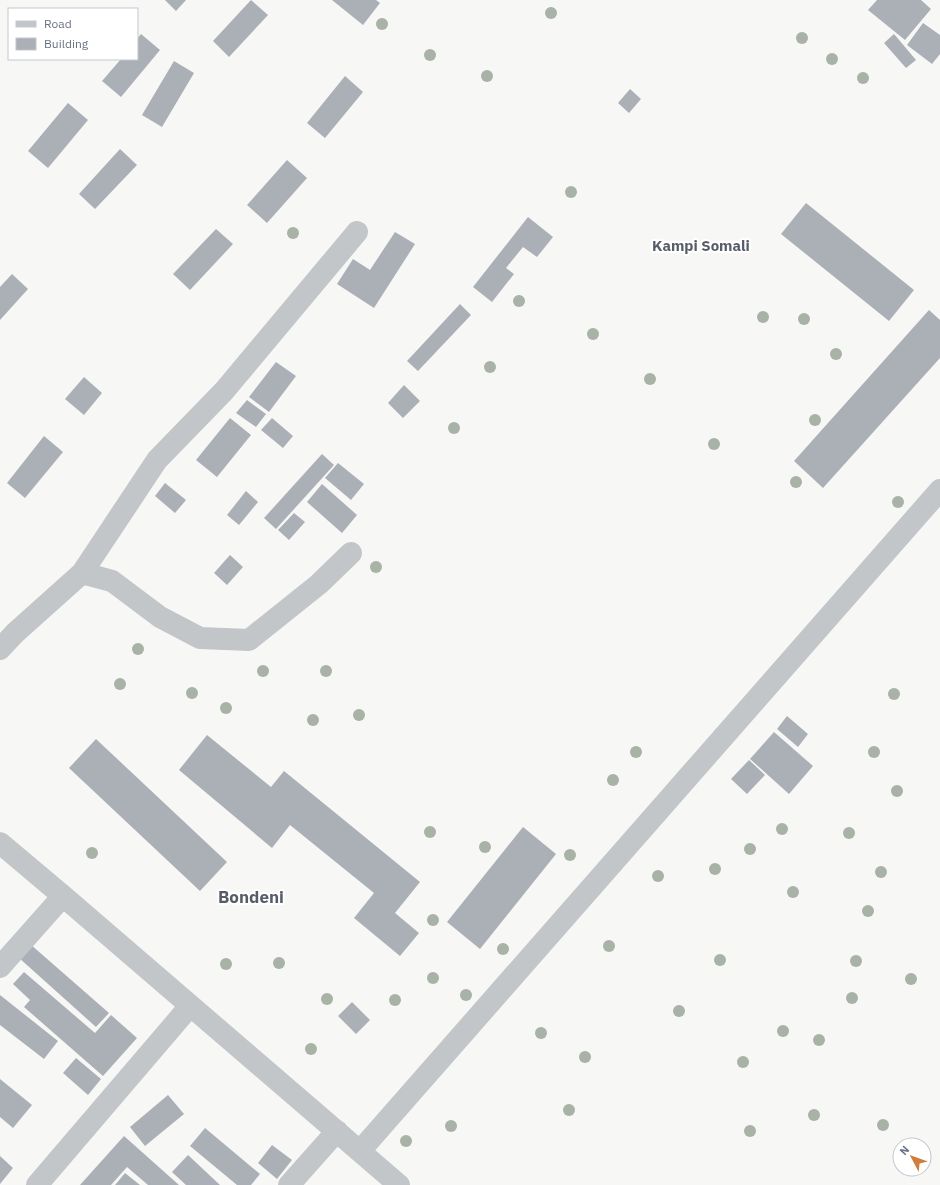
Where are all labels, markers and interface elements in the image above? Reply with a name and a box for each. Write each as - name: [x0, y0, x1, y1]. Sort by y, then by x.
- legend: [8, 8, 138, 60]
- text: Road: [44, 16, 72, 31]
- text: Building: [44, 36, 89, 51]
- district label: Kampi Somali: [652, 236, 750, 255]
- district label: Bondeni: [218, 886, 284, 908]
- north arrow: [892, 1137, 932, 1177]
- text: N: [897, 1143, 912, 1158]

